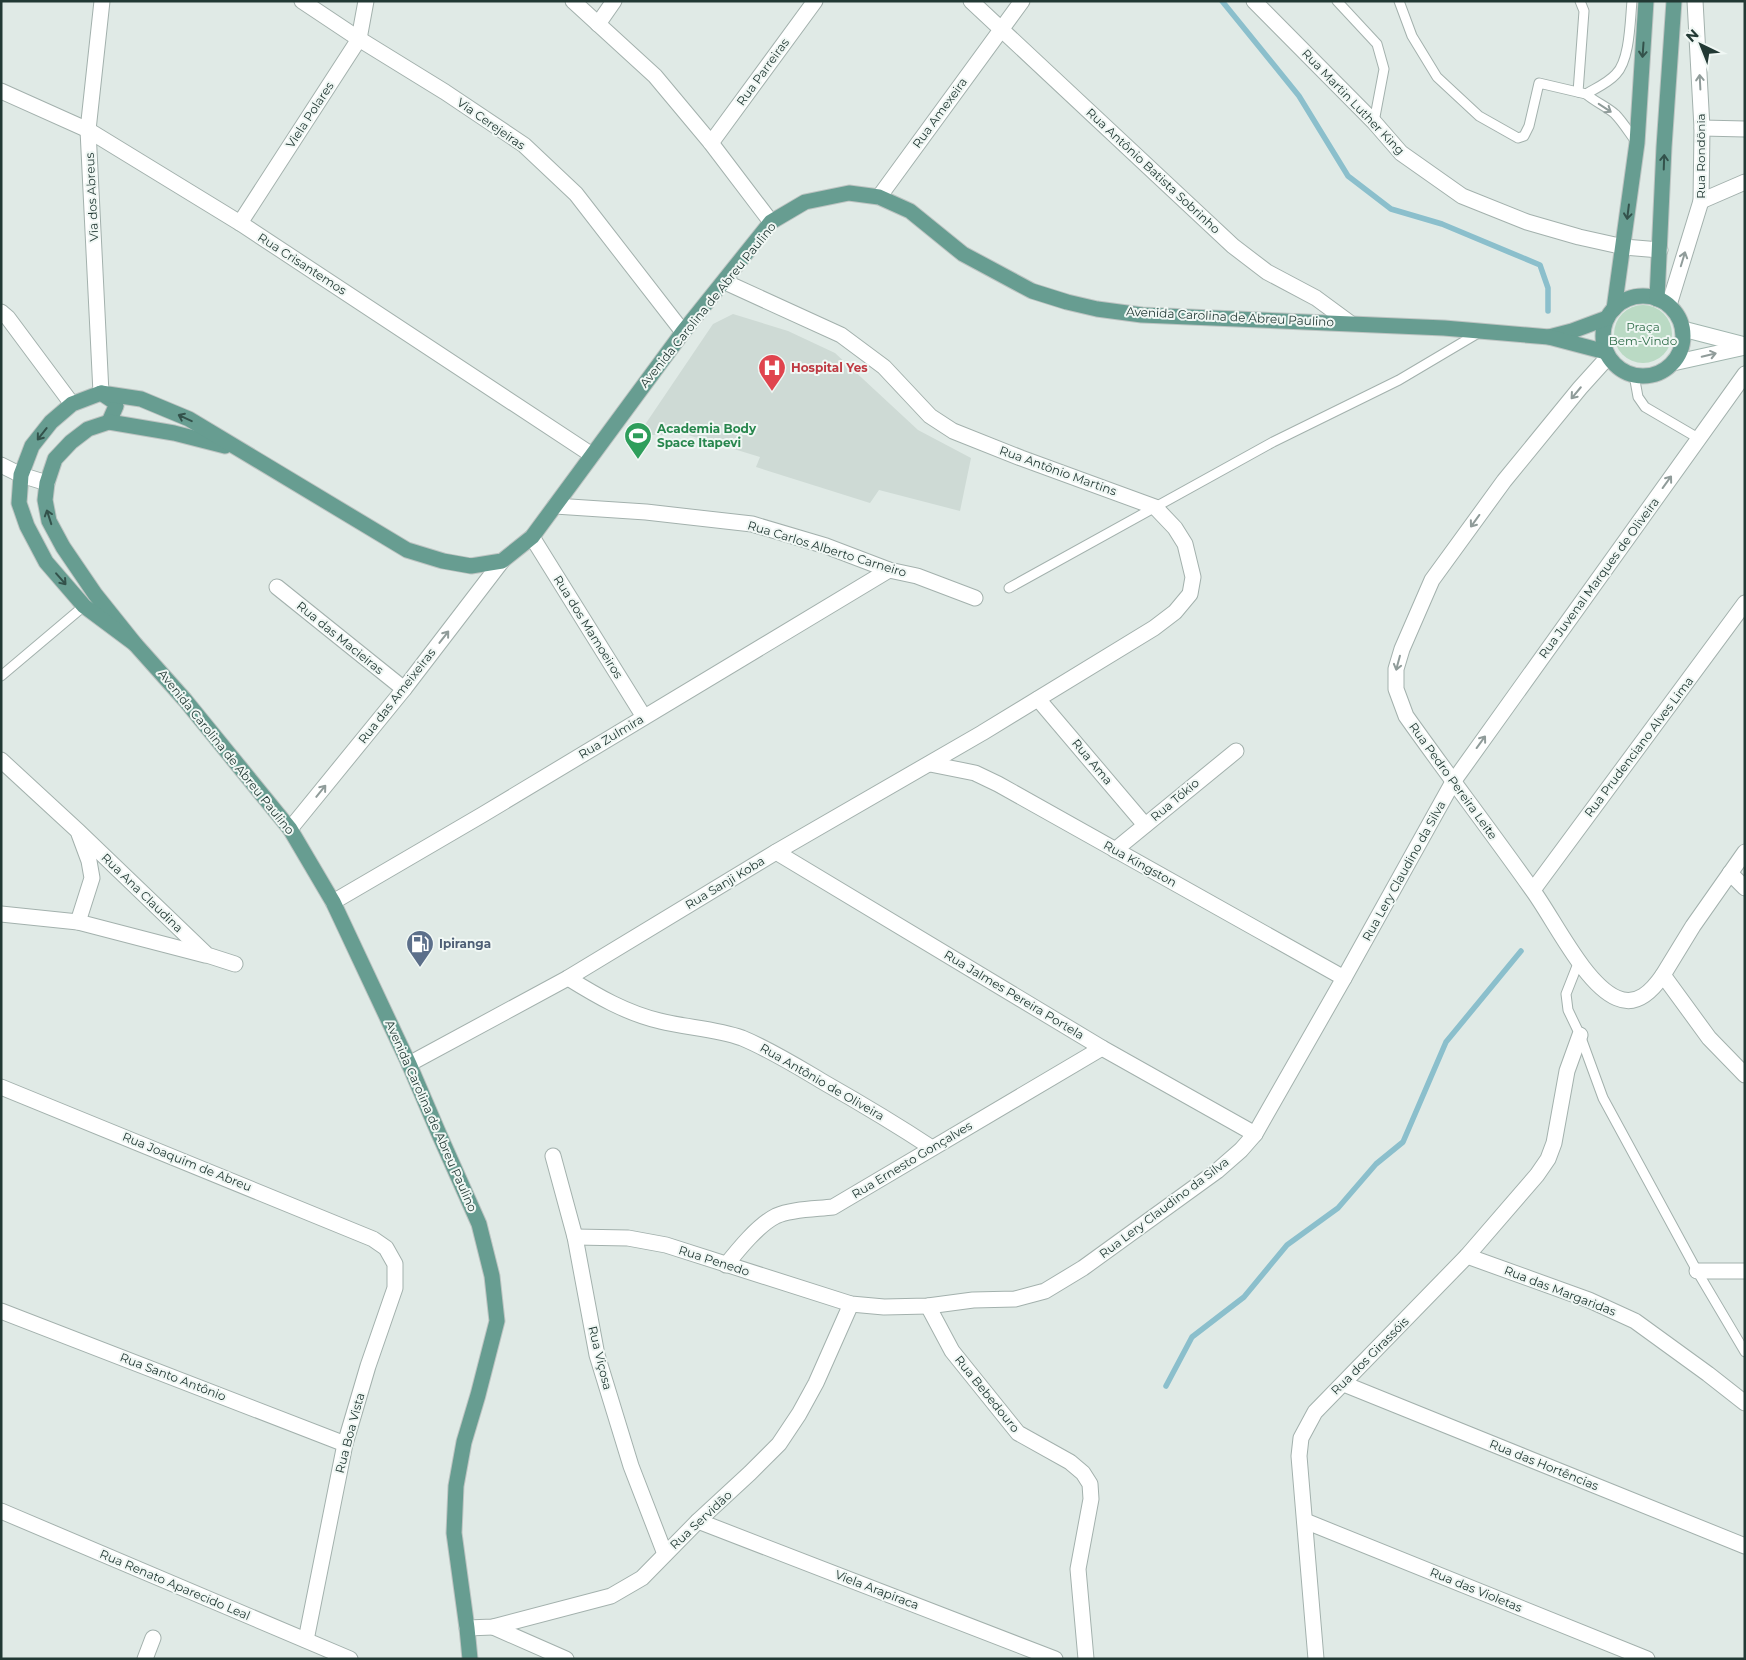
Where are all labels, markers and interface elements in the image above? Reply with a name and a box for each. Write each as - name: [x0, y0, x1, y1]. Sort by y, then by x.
- north arrow: [1676, 20, 1726, 70]
- text: N: [1682, 25, 1702, 46]
- street label: Rua Parreiras: [733, 35, 792, 108]
- one-way arrow: [1638, 42, 1647, 58]
- street label: Rua Martin Luther King: [1299, 46, 1408, 158]
- one-way arrow: [1695, 74, 1704, 90]
- street label: Rua Amexeira: [909, 75, 970, 151]
- street label: Viela Polares: [283, 79, 337, 151]
- street label: Via Cerejeiras: [454, 95, 528, 153]
- one-way arrow: [1598, 103, 1612, 113]
- street label: Rua Antônio Batista Sobrinho: [1083, 105, 1223, 237]
- street label: Rua Rondônia: [1693, 113, 1708, 199]
- street label: Via dos Abreus: [82, 152, 101, 242]
- one-way arrow: [1659, 155, 1668, 171]
- one-way arrow: [1623, 203, 1633, 219]
- street label: Avenida Carolina de Abreu Paulino: [636, 219, 779, 390]
- street label: Rua Crisantemos: [255, 229, 349, 298]
- one-way arrow: [1679, 251, 1689, 267]
- street label: Avenida Carolina de Abreu Paulino: [1126, 304, 1334, 329]
- park label: Praça Bem-Vindo: [1609, 319, 1677, 348]
- one-way arrow: [1700, 350, 1716, 359]
- hospital icon: Hospital Yes: [757, 353, 787, 392]
- place label: Hospital Yes: [791, 360, 868, 375]
- one-way arrow: [1570, 387, 1581, 400]
- one-way arrow: [178, 413, 193, 423]
- sports icon: Academia Body Space Itapevi: [623, 421, 653, 460]
- place label: Academia Body Space Itapevi: [656, 421, 757, 450]
- one-way arrow: [36, 427, 47, 440]
- street label: Rua Antônio Martins: [998, 442, 1119, 499]
- one-way arrow: [1662, 475, 1672, 489]
- street label: Rua Juvenal Marques de Oliveira: [1535, 494, 1662, 661]
- one-way arrow: [44, 509, 54, 525]
- one-way arrow: [1470, 514, 1480, 528]
- street label: Rua Carlos Alberto Carneiro: [746, 517, 908, 580]
- one-way arrow: [55, 572, 66, 585]
- street label: Rua dos Mamoeiros: [551, 572, 626, 681]
- street label: Rua das Macieiras: [294, 598, 387, 677]
- one-way arrow: [438, 631, 449, 644]
- street label: Rua das Ameixeiras: [355, 645, 439, 746]
- one-way arrow: [1393, 654, 1402, 670]
- street label: Avenida Carolina de Abreu Paulino: [155, 666, 298, 837]
- street label: Rua Prudenciano Alves Lima: [1581, 674, 1696, 820]
- street label: Rua Zulmira: [575, 711, 646, 762]
- street label: Rua Pedro Pereira Leite: [1406, 719, 1501, 842]
- one-way arrow: [1476, 735, 1486, 749]
- street label: Rua Ama: [1069, 736, 1116, 788]
- street label: Rua Tókio: [1147, 775, 1202, 824]
- one-way arrow: [315, 785, 326, 798]
- street label: Rua Lery Claudino da Silva: [1359, 798, 1448, 944]
- street label: Rua Kingston: [1101, 837, 1179, 890]
- street label: Rua Ana Claudina: [99, 850, 186, 935]
- street label: Rua Sanji Koba: [682, 853, 767, 912]
- fuel station icon: Ipiranga: [405, 929, 435, 968]
- place label: Ipiranga: [439, 936, 491, 951]
- street label: Rua Jalmes Pereira Portela: [941, 947, 1087, 1042]
- street label: Avenida Carolina de Abreu Paulino: [382, 1018, 481, 1214]
- street label: Rua Antônio de Oliveira: [757, 1040, 887, 1123]
- street label: Rua Ernesto Gonçalves: [849, 1118, 975, 1201]
- street label: Rua Joaquim de Abreu: [120, 1129, 254, 1194]
- street label: Rua Lery Claudino da Silva: [1096, 1154, 1231, 1261]
- street label: Rua Penedo: [677, 1242, 752, 1279]
- street label: Rua das Margaridas: [1502, 1262, 1618, 1319]
- street label: Rua dos Girassóis: [1328, 1314, 1412, 1398]
- street label: Rua Viçosa: [585, 1324, 616, 1391]
- street label: Rua Santo Antônio: [118, 1349, 228, 1404]
- street label: Rua Bebedouro: [952, 1352, 1023, 1435]
- street label: Rua Boa Vista: [332, 1391, 367, 1475]
- street label: Rua das Hortências: [1487, 1436, 1601, 1493]
- street label: Rua Servidão: [667, 1487, 735, 1552]
- street label: Rua Renato Aparecido Leal: [98, 1546, 253, 1623]
- street label: Rua das Violetas: [1428, 1564, 1525, 1615]
- street label: Viela Arapiraca: [833, 1567, 921, 1612]

